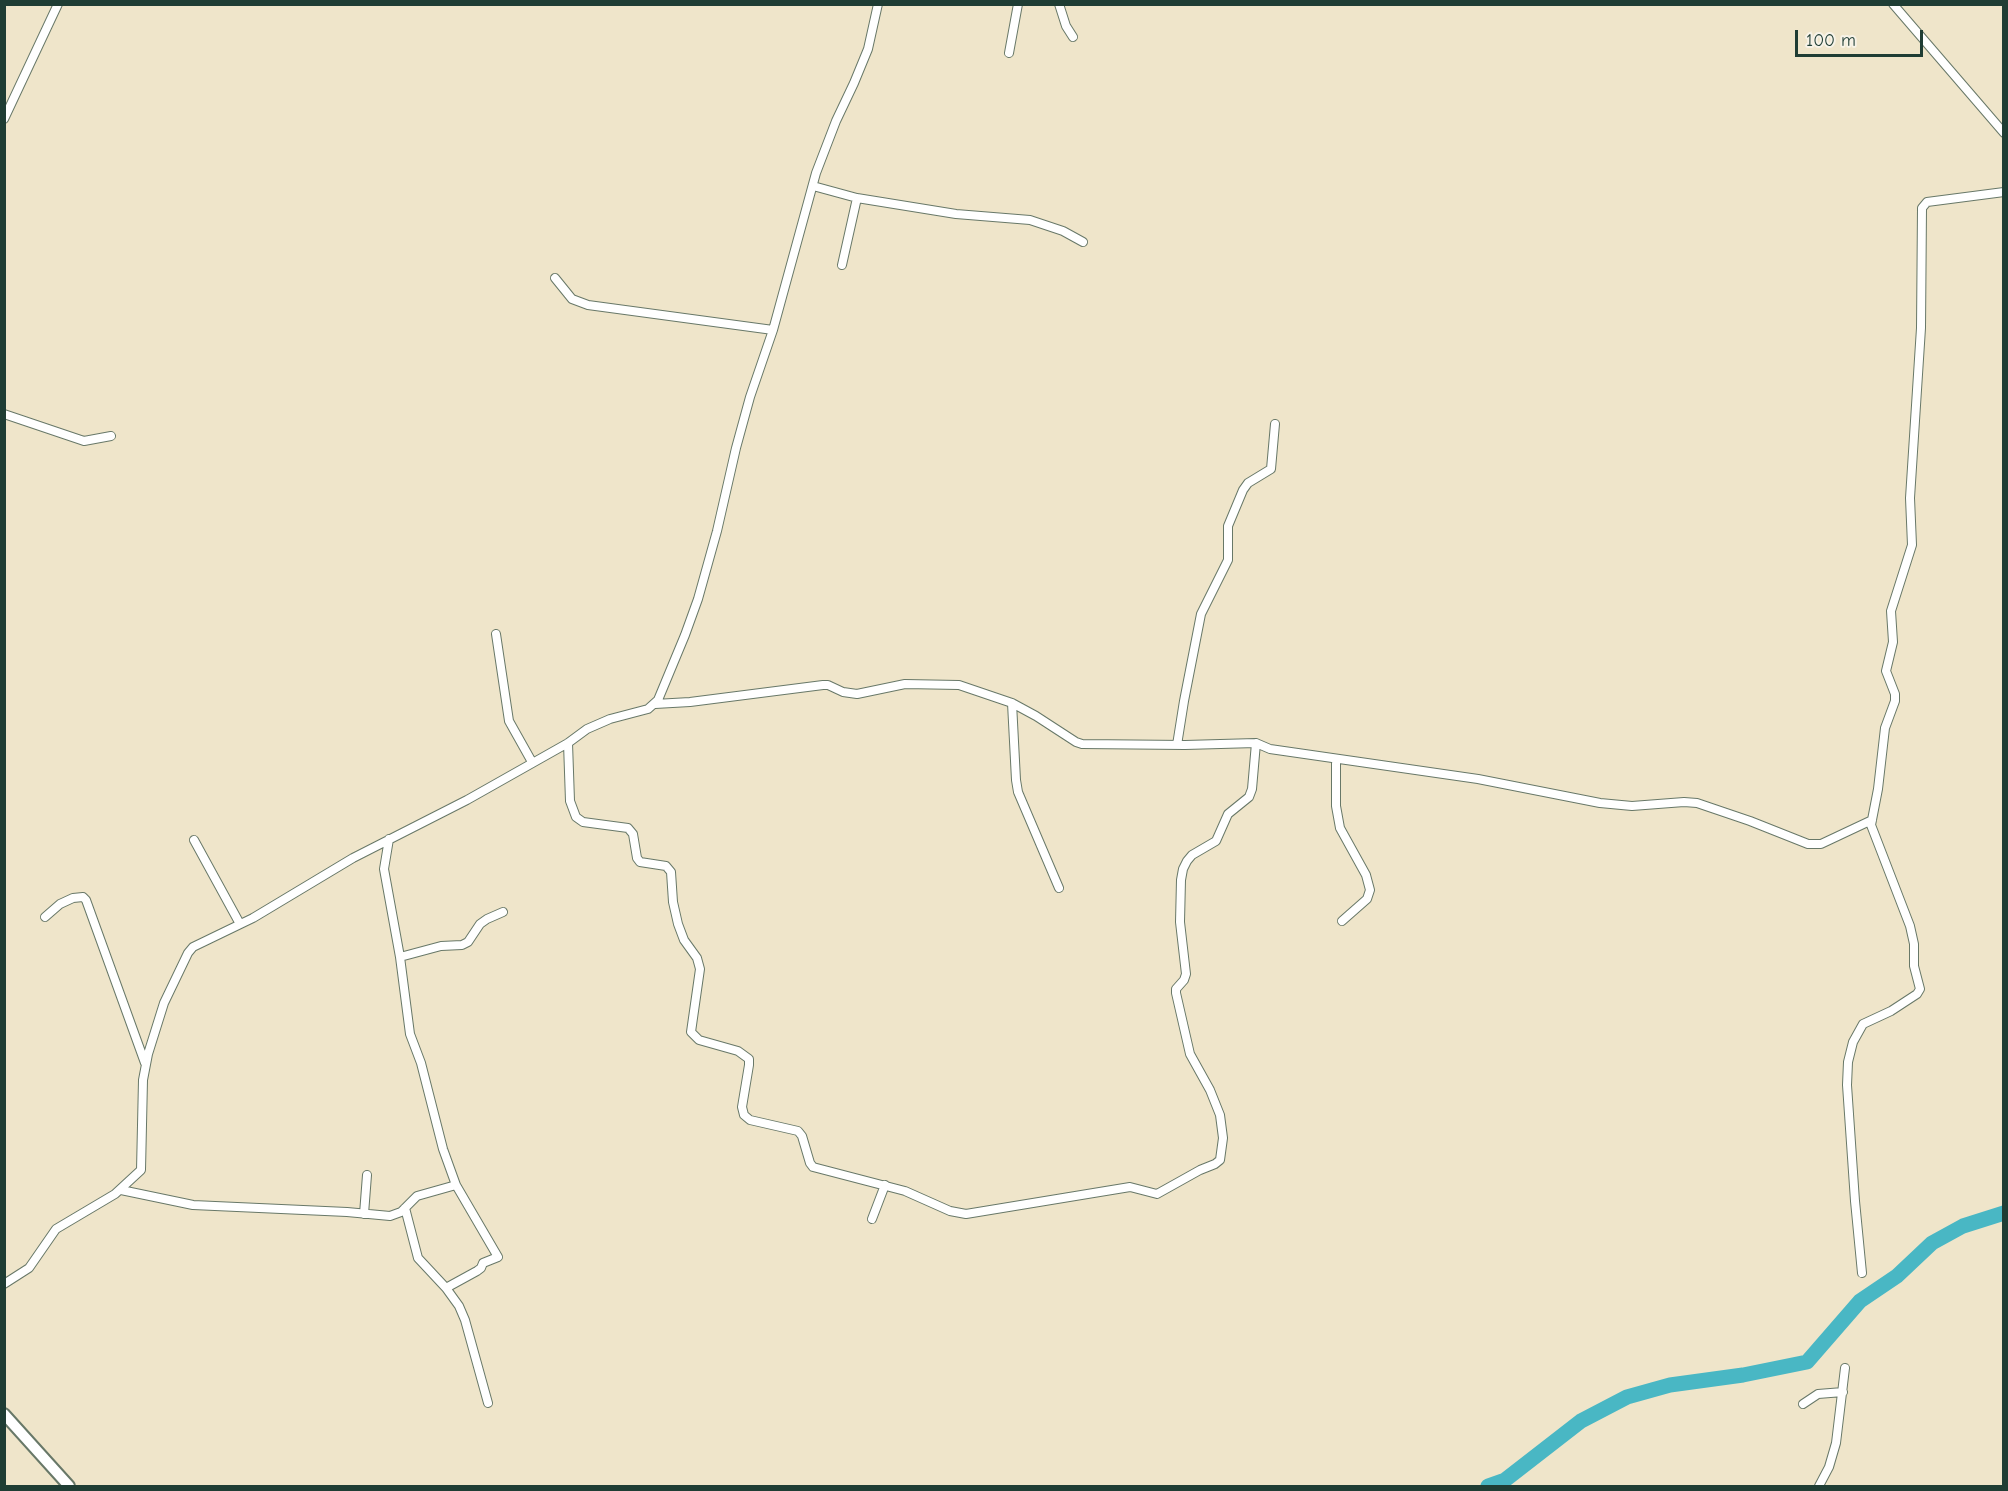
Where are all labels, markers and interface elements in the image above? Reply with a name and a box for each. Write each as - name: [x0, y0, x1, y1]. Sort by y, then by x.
- scale bar: [1798, 18, 1926, 56]
- text: 100 m: [1806, 30, 1856, 51]

